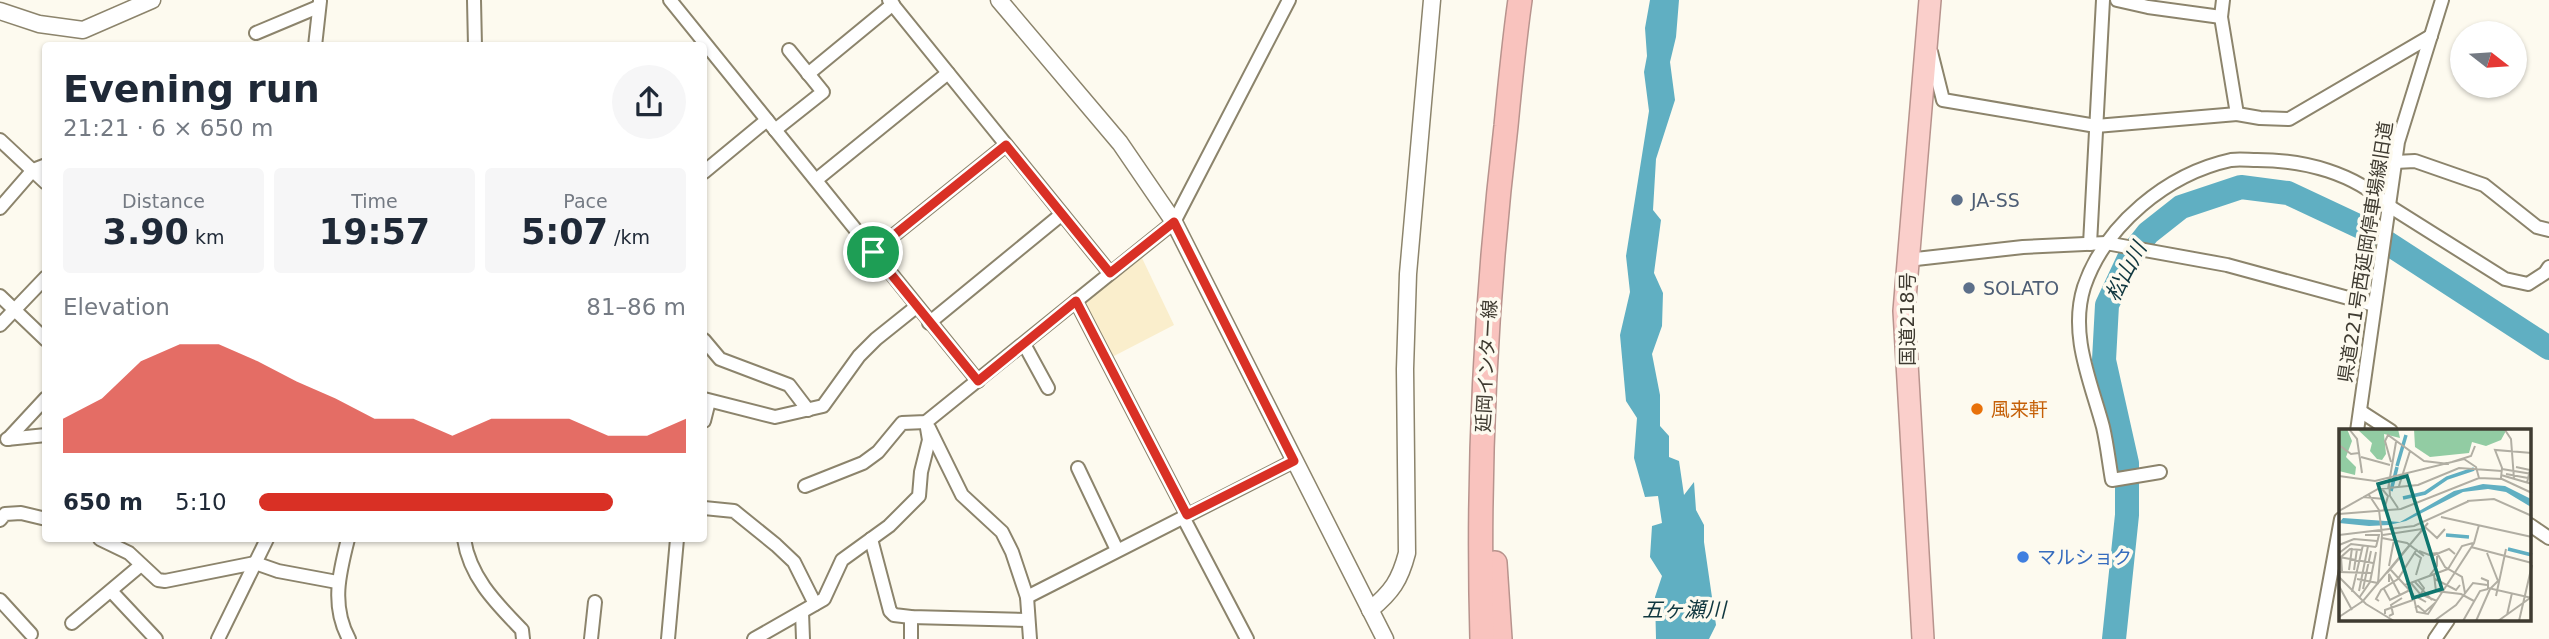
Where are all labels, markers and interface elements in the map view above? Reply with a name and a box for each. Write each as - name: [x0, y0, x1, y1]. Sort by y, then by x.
- north arrow: [2450, 21, 2527, 98]
- map controls: [2450, 21, 2527, 98]
- button: share: [612, 65, 686, 139]
- text: Evening run: [63, 67, 320, 111]
- text: 21:21 · 6 × 650 m: [63, 115, 273, 141]
- street label: 県道221号西延岡停車場線旧道: [2333, 120, 2397, 384]
- place label: JA-SS: [1970, 189, 2020, 211]
- text: Distance: [122, 190, 205, 212]
- text: Time: [351, 190, 398, 212]
- text: Pace: [563, 190, 608, 212]
- marker: JA-SS: [1949, 192, 1965, 208]
- text: 3.90: [103, 212, 189, 252]
- text: 19:57: [319, 212, 430, 252]
- text: 5:07: [521, 212, 608, 252]
- pin: [843, 222, 903, 282]
- text: km: [189, 226, 224, 248]
- text: /km: [608, 226, 650, 248]
- icon: arrive: [854, 233, 892, 271]
- water label: 松山川: [2101, 237, 2152, 305]
- street label: 国道218号: [1896, 272, 1918, 366]
- place label: SOLATO: [1983, 277, 2059, 299]
- marker: SOLATO: [1961, 280, 1977, 296]
- text: Elevation: [63, 294, 170, 320]
- text: 81–86 m: [586, 294, 686, 320]
- street label: 延岡インター線: [1472, 299, 1500, 433]
- place label: 風来軒: [1991, 398, 2048, 420]
- marker: 風来軒: [1969, 401, 1985, 417]
- inset map: [2339, 429, 2532, 622]
- text: 650 m: [63, 489, 143, 515]
- text: 5:10: [175, 489, 227, 515]
- place label: マルショク: [2037, 546, 2132, 568]
- marker: マルショク: [2015, 549, 2031, 565]
- water label: 五ヶ瀬川: [1642, 598, 1728, 622]

